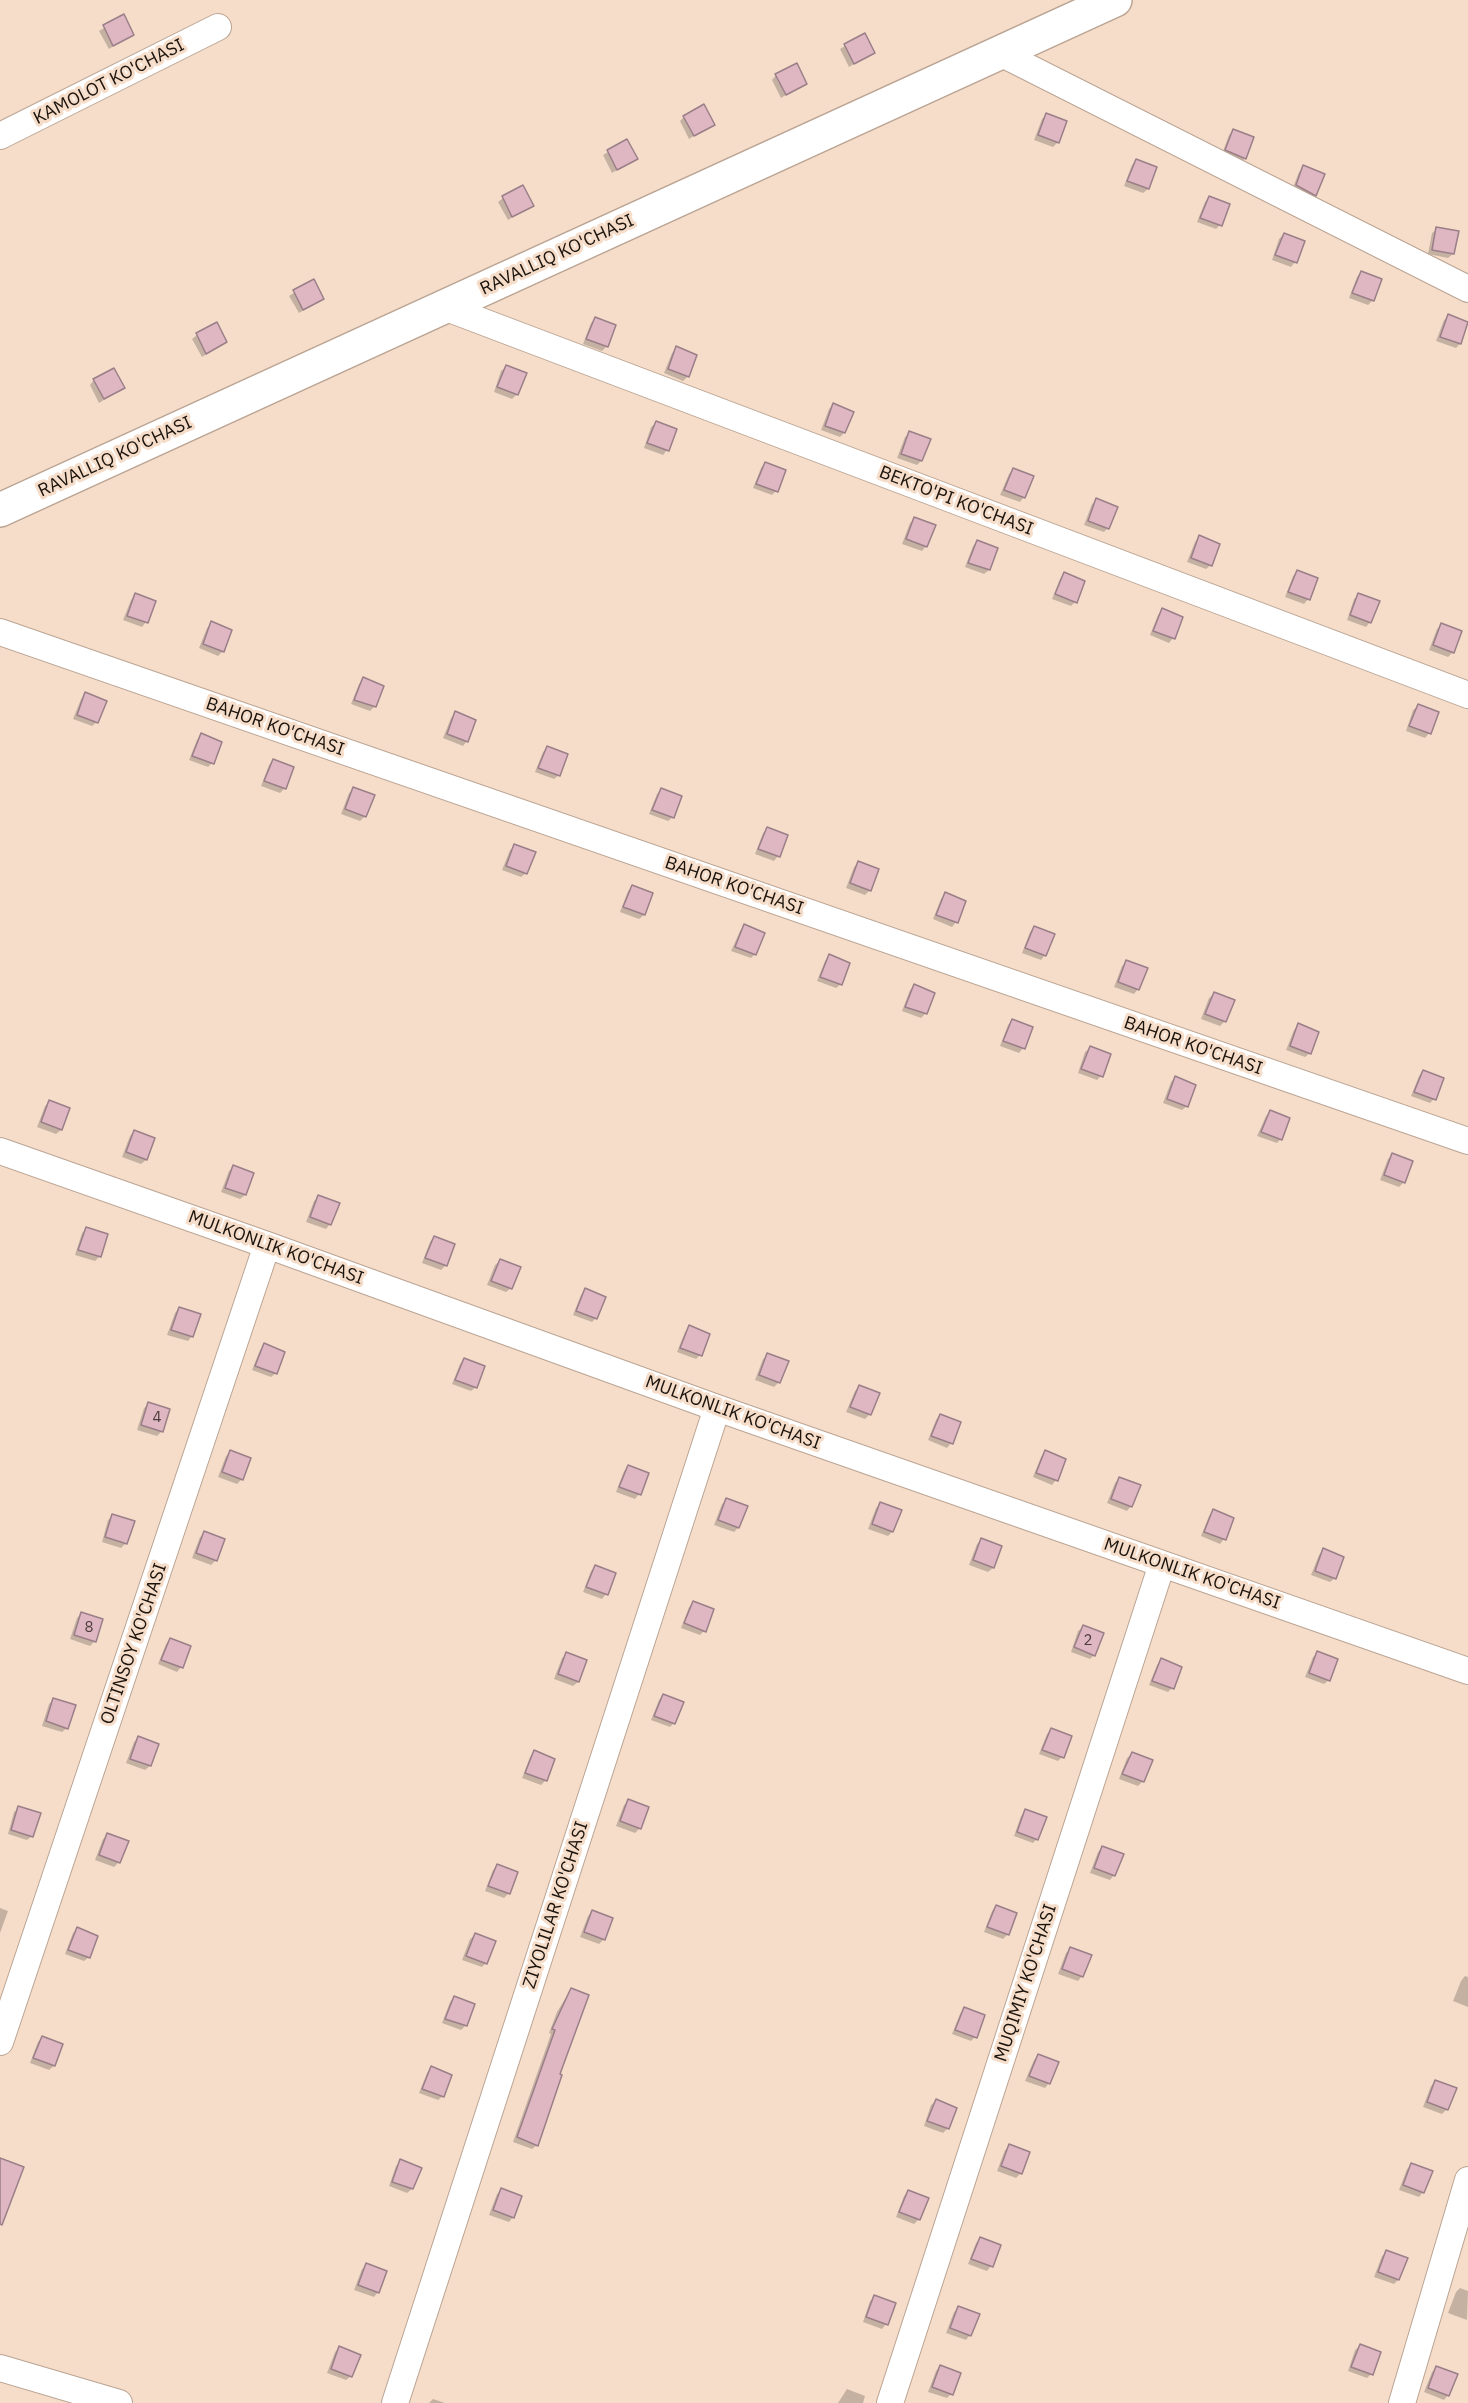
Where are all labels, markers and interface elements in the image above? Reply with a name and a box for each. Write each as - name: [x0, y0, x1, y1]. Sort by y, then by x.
- street label: KAMOLOT KO'CHASI: [30, 35, 188, 129]
- street label: RAVALLIQ KO'CHASI: [477, 210, 637, 300]
- street label: RAVALLIQ KO'CHASI: [35, 412, 195, 502]
- street label: BEKTO'PI KO'CHASI: [876, 462, 1036, 540]
- street label: BAHOR KO'CHASI: [203, 693, 347, 761]
- street label: BAHOR KO'CHASI: [662, 852, 806, 920]
- street label: BAHOR KO'CHASI: [1121, 1012, 1265, 1080]
- street label: MULKONLIK KO'CHASI: [185, 1206, 367, 1290]
- street label: MULKONLIK KO'CHASI: [642, 1371, 824, 1455]
- house number: 4: [153, 1409, 161, 1427]
- street label: MULKONLIK KO'CHASI: [1101, 1534, 1283, 1614]
- street label: OLTINSOY KO'CHASI: [96, 1561, 172, 1727]
- house number: 8: [85, 1619, 93, 1637]
- house number: 2: [1084, 1632, 1092, 1650]
- street label: ZIYOLILAR KO'CHASI: [519, 1819, 593, 1991]
- street label: MUQIMIY KO'CHASI: [990, 1902, 1062, 2064]

